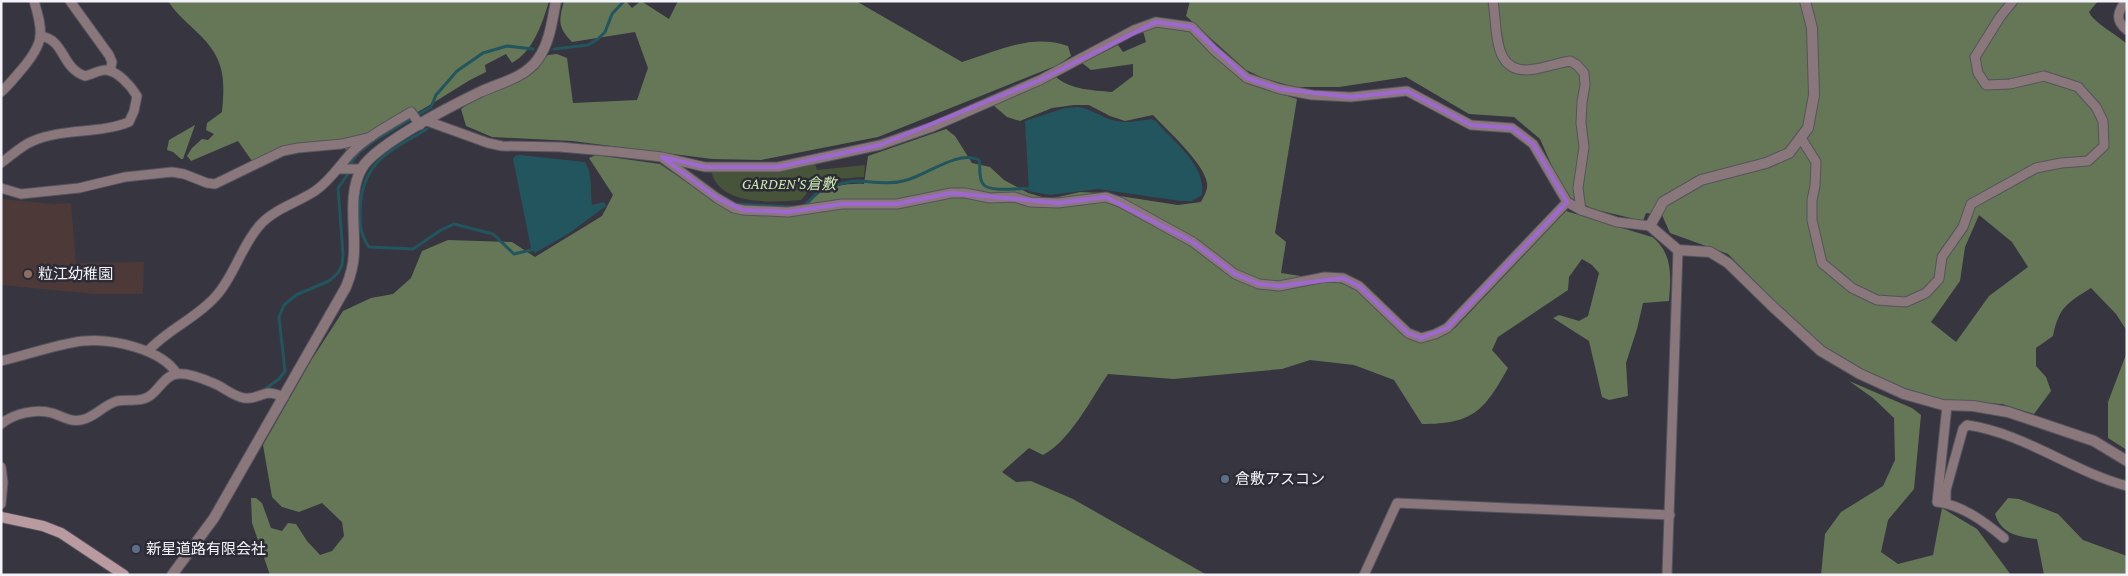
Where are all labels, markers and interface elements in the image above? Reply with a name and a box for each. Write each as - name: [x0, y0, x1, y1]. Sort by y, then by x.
- park label: GARDEN'S倉敷: [742, 176, 838, 192]
- place label: 粒江幼稚園: [38, 266, 113, 282]
- marker: 粒江幼稚園: [22, 268, 34, 280]
- place label: 倉敷アスコン: [1235, 470, 1325, 487]
- marker: 倉敷アスコン: [1219, 473, 1231, 485]
- place label: 新星道路有限会社: [146, 541, 266, 557]
- marker: 新星道路有限会社: [130, 543, 142, 555]

